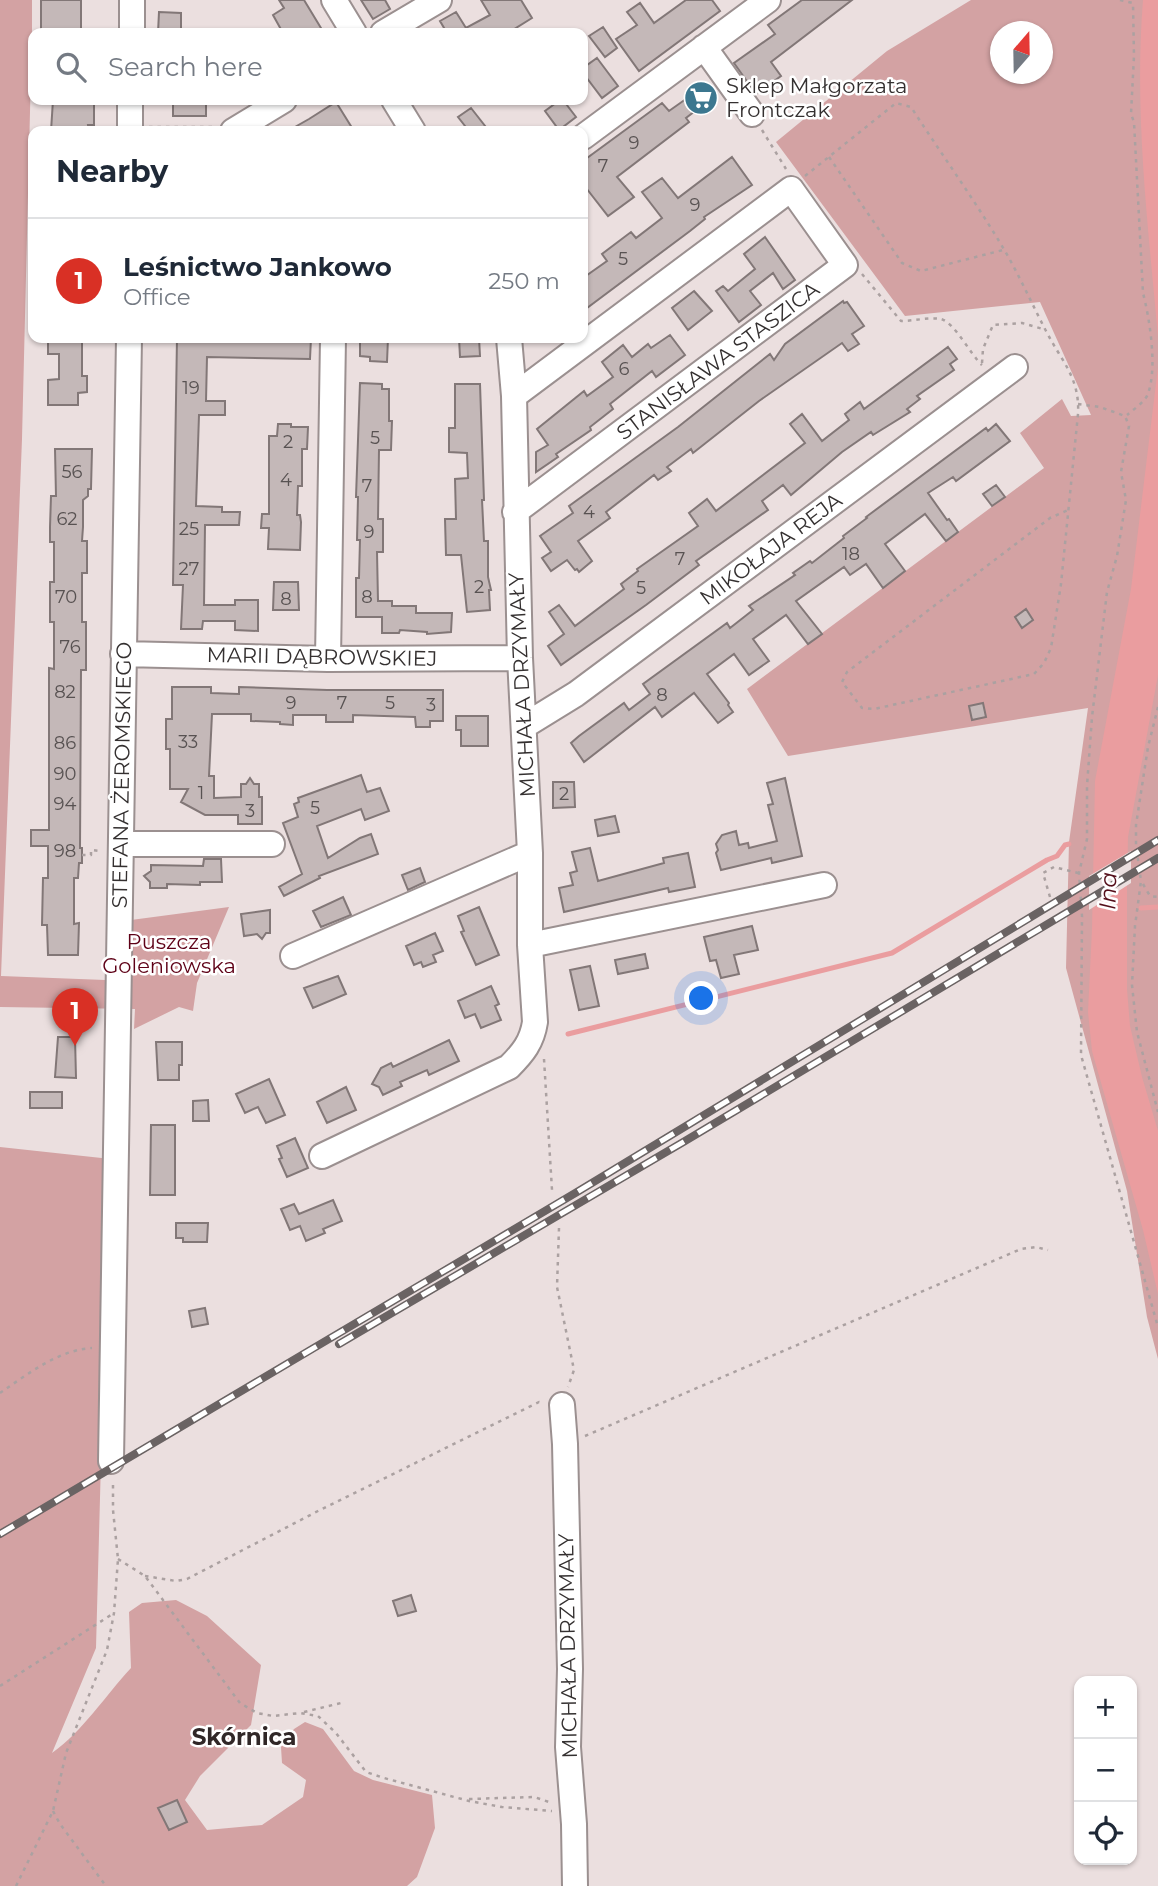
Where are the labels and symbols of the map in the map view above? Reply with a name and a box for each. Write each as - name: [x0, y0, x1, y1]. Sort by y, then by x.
- north arrow: [990, 21, 1053, 84]
- place label: Sklep Małgorzata Frontczak: [726, 73, 907, 122]
- supermarket icon: Sklep Małgorzata Frontczak: [682, 79, 720, 117]
- house number: 9: [629, 132, 640, 154]
- house number: 7: [598, 155, 608, 177]
- house number: 9: [690, 194, 701, 216]
- house number: 5: [618, 248, 628, 270]
- street label: STANISŁAWA STASZICA: [612, 276, 825, 445]
- house number: 6: [619, 358, 630, 380]
- house number: 19: [182, 377, 200, 399]
- house number: 5: [370, 427, 380, 449]
- house number: 2: [283, 431, 293, 453]
- house number: 56: [61, 461, 83, 483]
- house number: 4: [280, 469, 292, 491]
- house number: 7: [362, 475, 372, 497]
- street label: MIKOŁAJA REJA: [695, 487, 847, 610]
- house number: 4: [583, 501, 595, 523]
- house number: 62: [56, 508, 78, 530]
- house number: 25: [179, 518, 199, 540]
- house number: 9: [364, 521, 375, 543]
- house number: 18: [842, 543, 860, 565]
- house number: 7: [675, 548, 685, 570]
- house number: 27: [179, 558, 199, 580]
- street label: MICHAŁA DRZYMAŁY: [503, 571, 540, 798]
- house number: 2: [474, 576, 484, 598]
- house number: 5: [636, 577, 646, 599]
- house number: 70: [55, 586, 77, 608]
- house number: 8: [361, 586, 373, 608]
- house number: 8: [280, 588, 292, 610]
- house number: 76: [59, 636, 81, 658]
- street label: STEFANA ŻEROMSKIEGO: [107, 641, 136, 909]
- street label: MARII DĄBROWSKIEJ: [206, 642, 438, 671]
- house number: 82: [54, 681, 76, 703]
- house number: 8: [656, 684, 668, 706]
- house number: 9: [286, 692, 297, 714]
- house number: 7: [337, 692, 347, 714]
- house number: 5: [385, 692, 395, 714]
- house number: 3: [426, 694, 436, 716]
- house number: 33: [178, 731, 198, 753]
- house number: 86: [54, 732, 76, 754]
- house number: 90: [54, 763, 76, 785]
- house number: 1: [198, 782, 204, 804]
- house number: 2: [559, 783, 569, 805]
- house number: 94: [54, 793, 77, 815]
- house number: 5: [310, 797, 320, 819]
- house number: 3: [245, 800, 255, 822]
- house number: 98: [54, 840, 76, 862]
- water label: Ina: [1093, 871, 1123, 911]
- park label: Puszcza Goleniowska: [102, 929, 236, 978]
- your location: [684, 981, 718, 1015]
- pin: 1: [52, 988, 98, 1046]
- street label: MICHAŁA DRZYMAŁY: [553, 1533, 582, 1759]
- district label: Skórnica: [192, 1723, 296, 1751]

